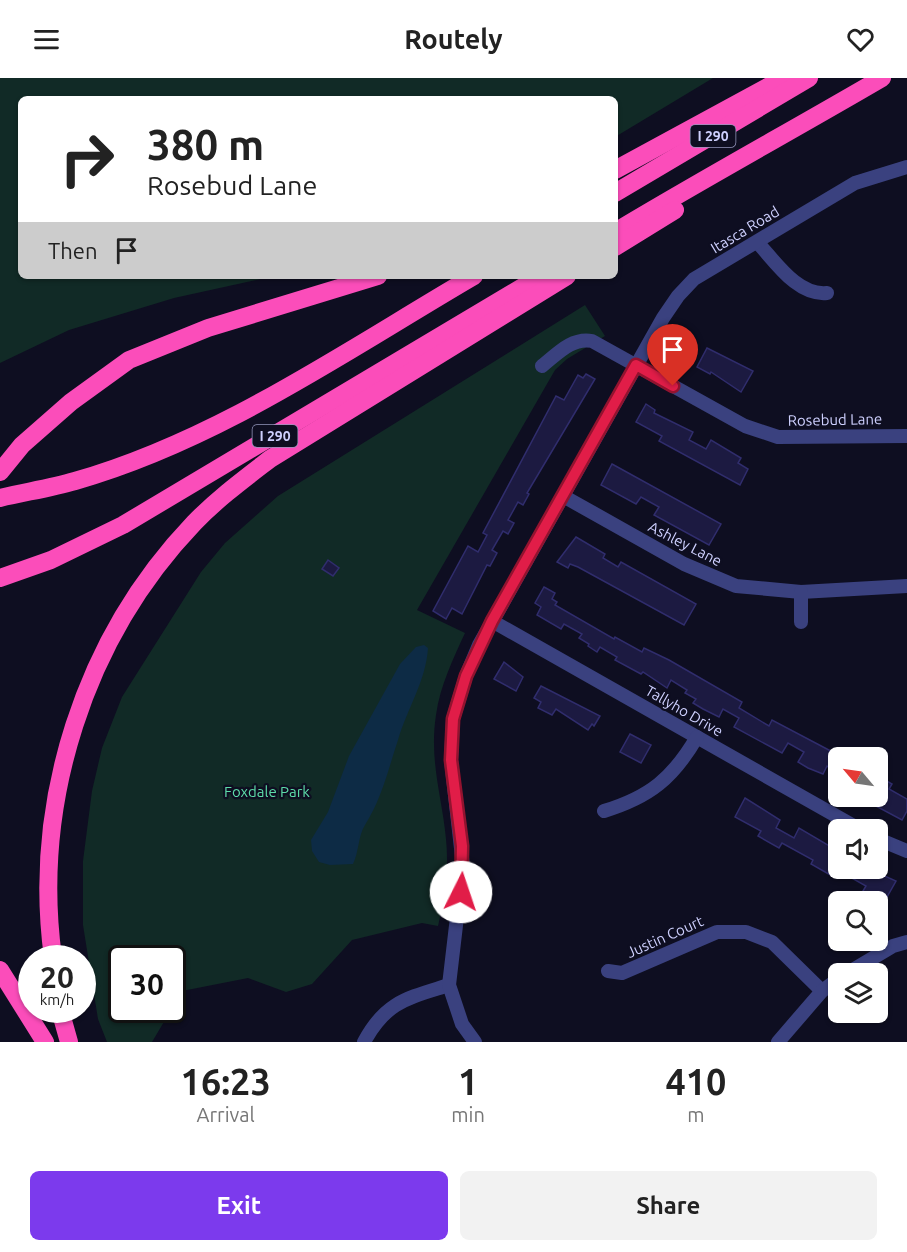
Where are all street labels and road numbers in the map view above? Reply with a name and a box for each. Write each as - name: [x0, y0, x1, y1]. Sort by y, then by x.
- road number: I 290: [690, 125, 736, 147]
- street label: Itasca Road: [708, 203, 782, 257]
- street label: Rosebud Lane: [788, 410, 882, 429]
- road number: I 290: [252, 425, 298, 447]
- street label: Ashley Lane: [646, 518, 725, 569]
- street label: Tallyho Drive: [642, 682, 726, 740]
- street label: Justin Court: [624, 912, 706, 961]

